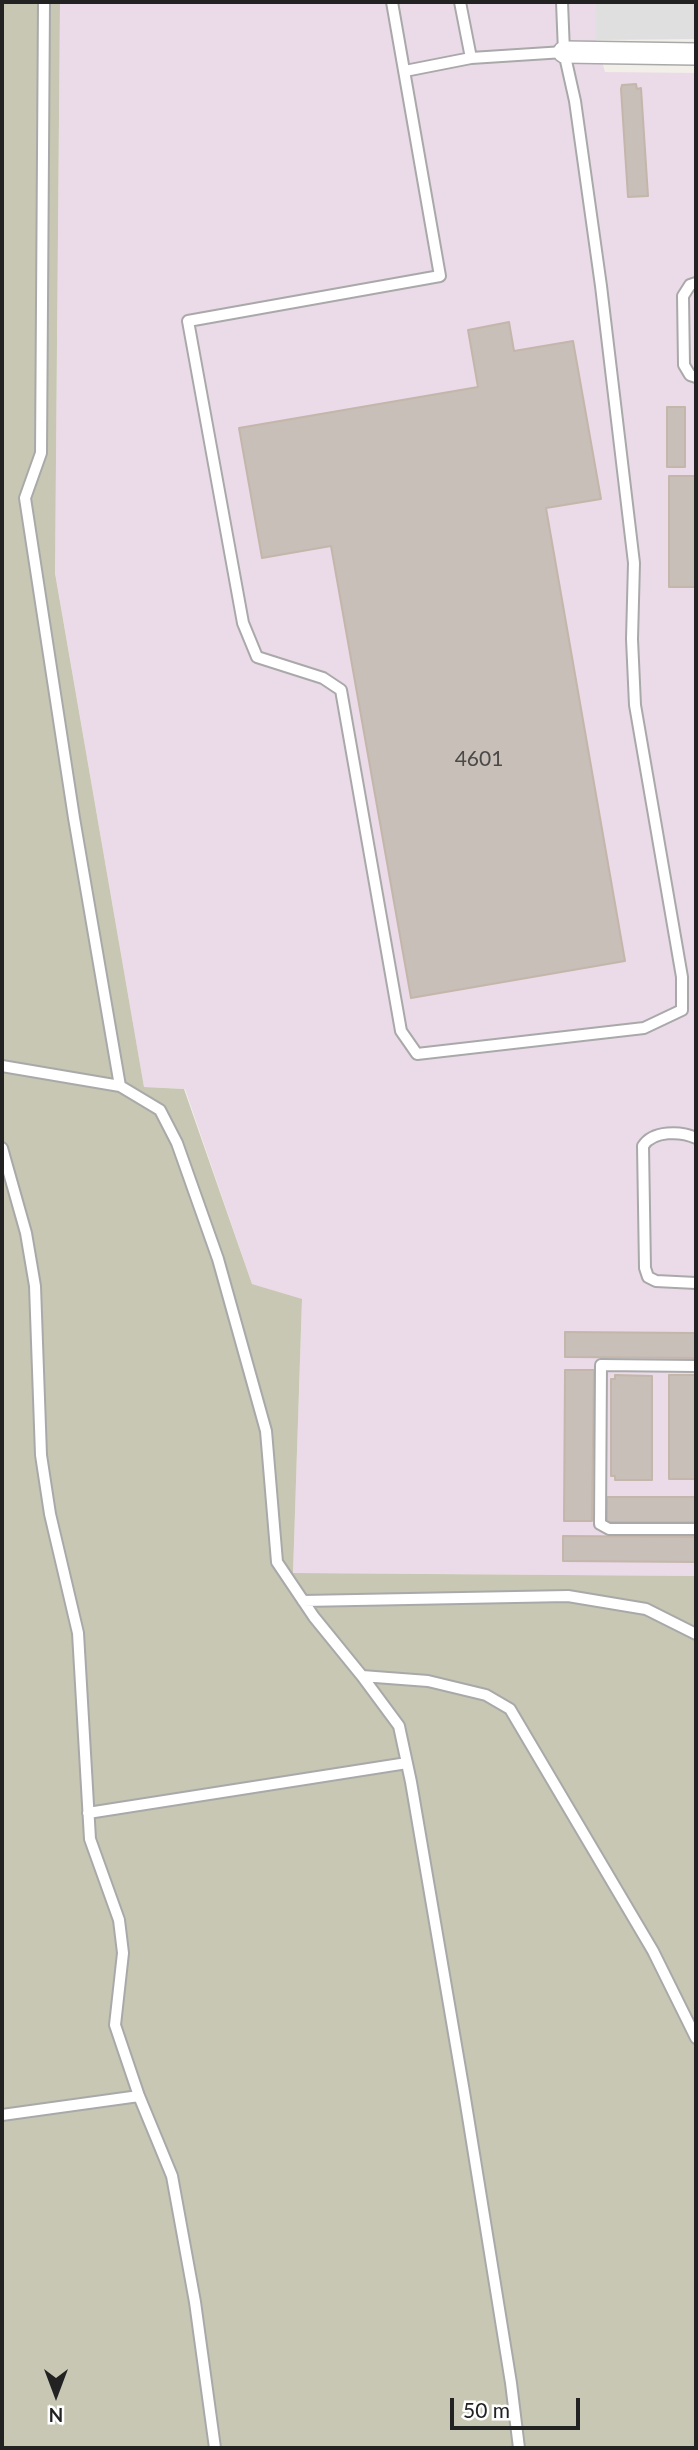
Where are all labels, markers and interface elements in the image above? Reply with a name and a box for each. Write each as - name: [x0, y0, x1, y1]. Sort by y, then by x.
- house number: 4601: [455, 746, 503, 772]
- north arrow: [21, 2359, 91, 2429]
- scale bar: [453, 2384, 582, 2428]
- text: 50 m: [463, 2397, 510, 2422]
- text: N: [49, 2404, 63, 2427]

